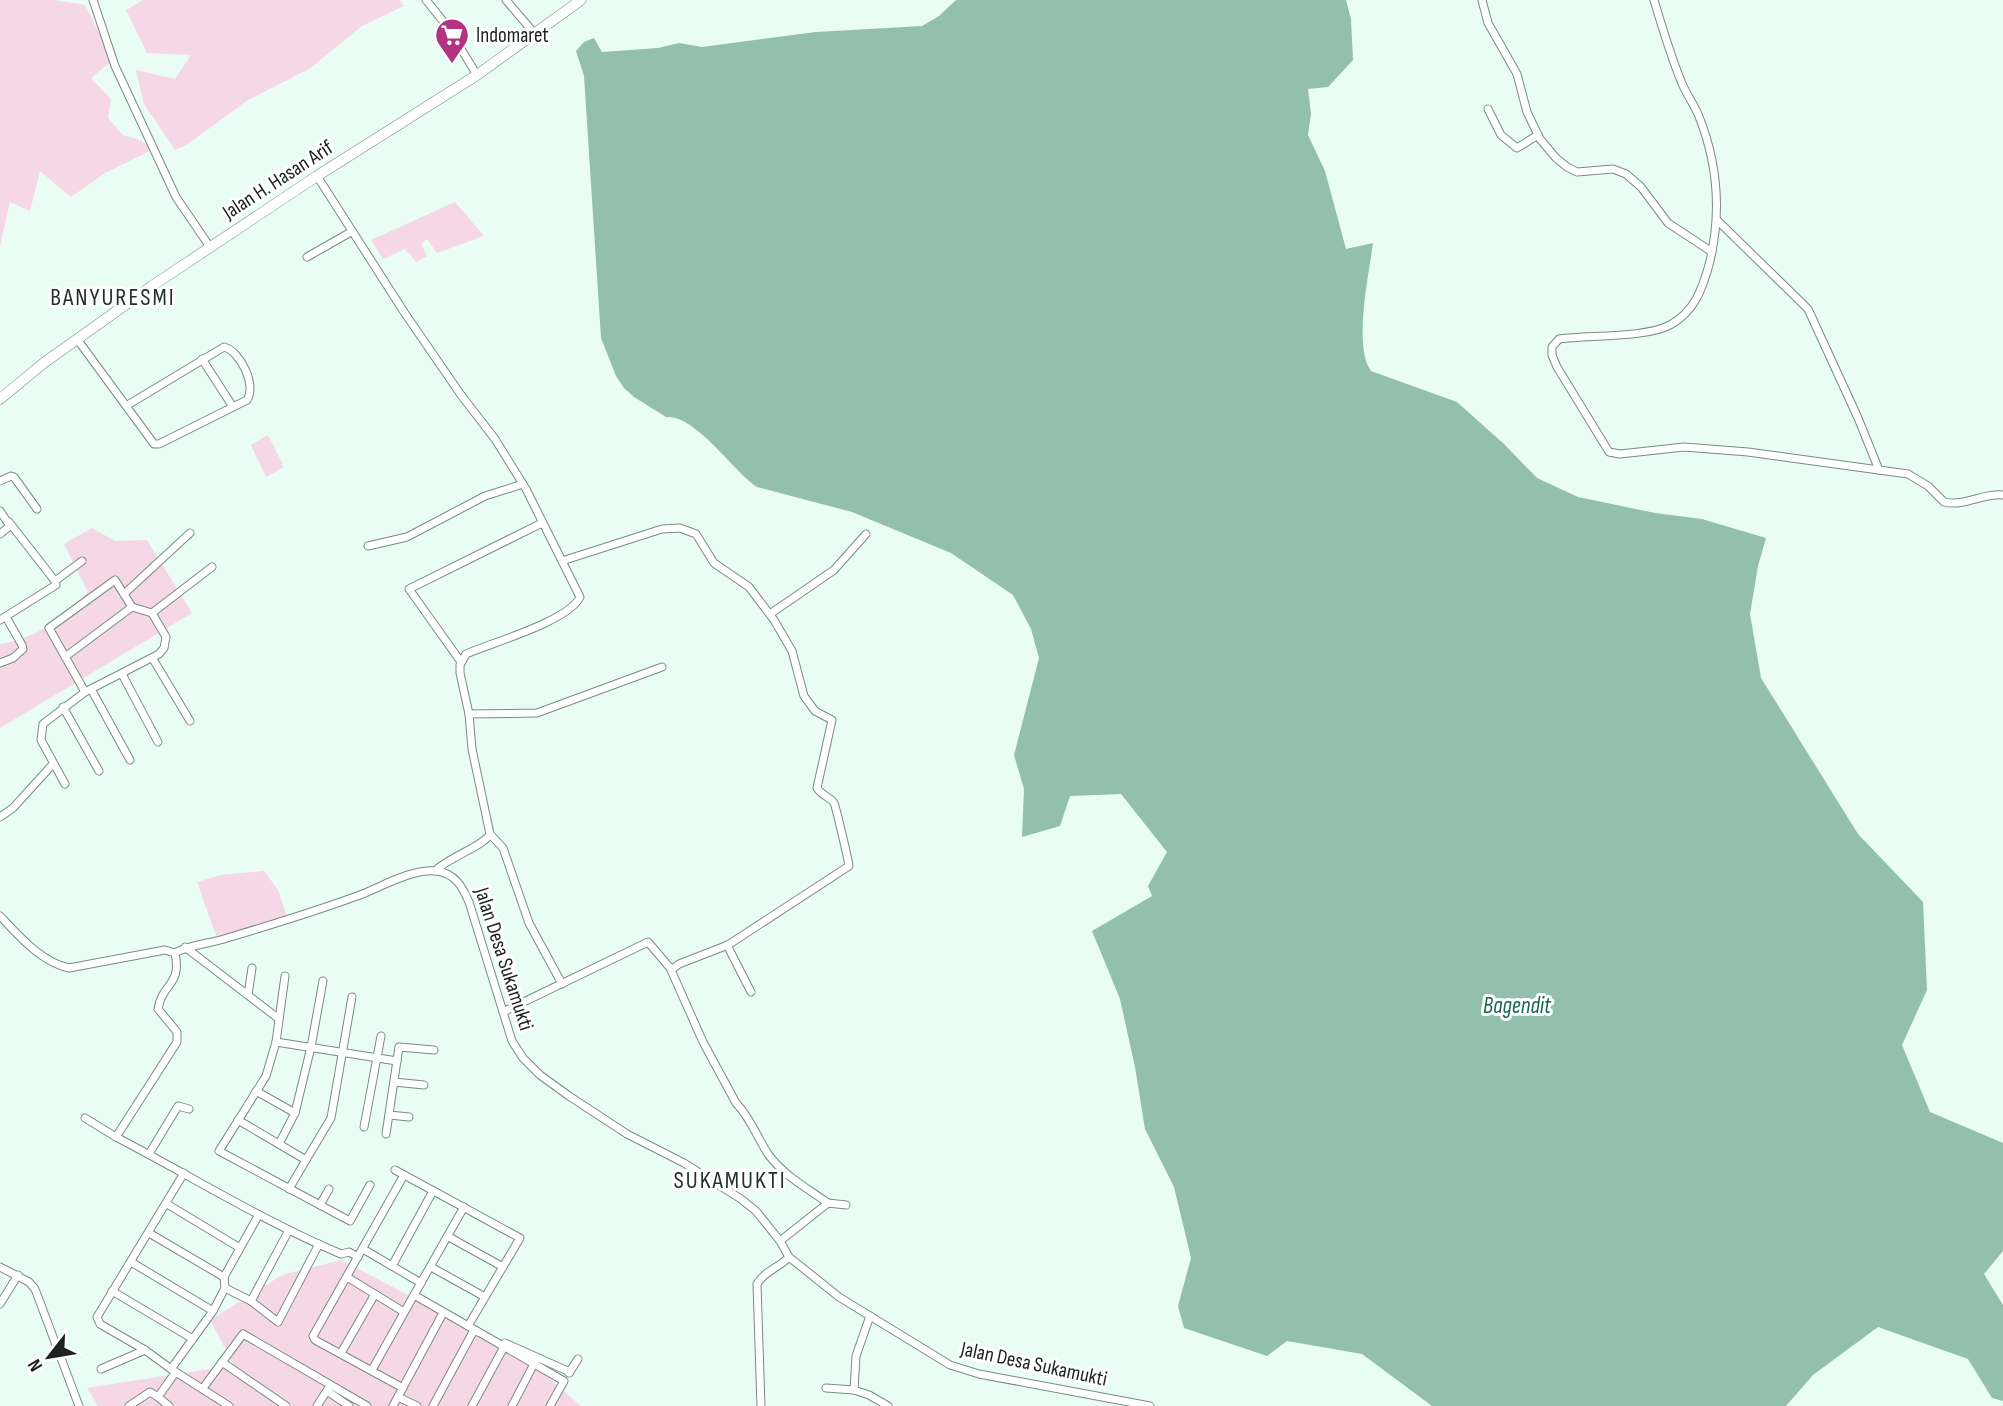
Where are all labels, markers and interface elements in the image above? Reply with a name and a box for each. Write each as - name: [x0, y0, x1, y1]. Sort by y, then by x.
- supermarket icon: Indomaret: [433, 16, 471, 65]
- place label: Indomaret: [476, 23, 549, 48]
- street label: Jalan H. Hasan Arif: [217, 135, 339, 226]
- district label: BANYURESMI: [50, 283, 176, 312]
- street label: Jalan Desa Sukamukti: [469, 883, 539, 1034]
- water label: Bagendit: [1483, 992, 1552, 1020]
- district label: SUKAMUKTI: [674, 1166, 787, 1195]
- north arrow: [14, 1322, 84, 1392]
- street label: Jalan Desa Sukamukti: [958, 1336, 1109, 1392]
- text: N: [23, 1355, 48, 1375]

